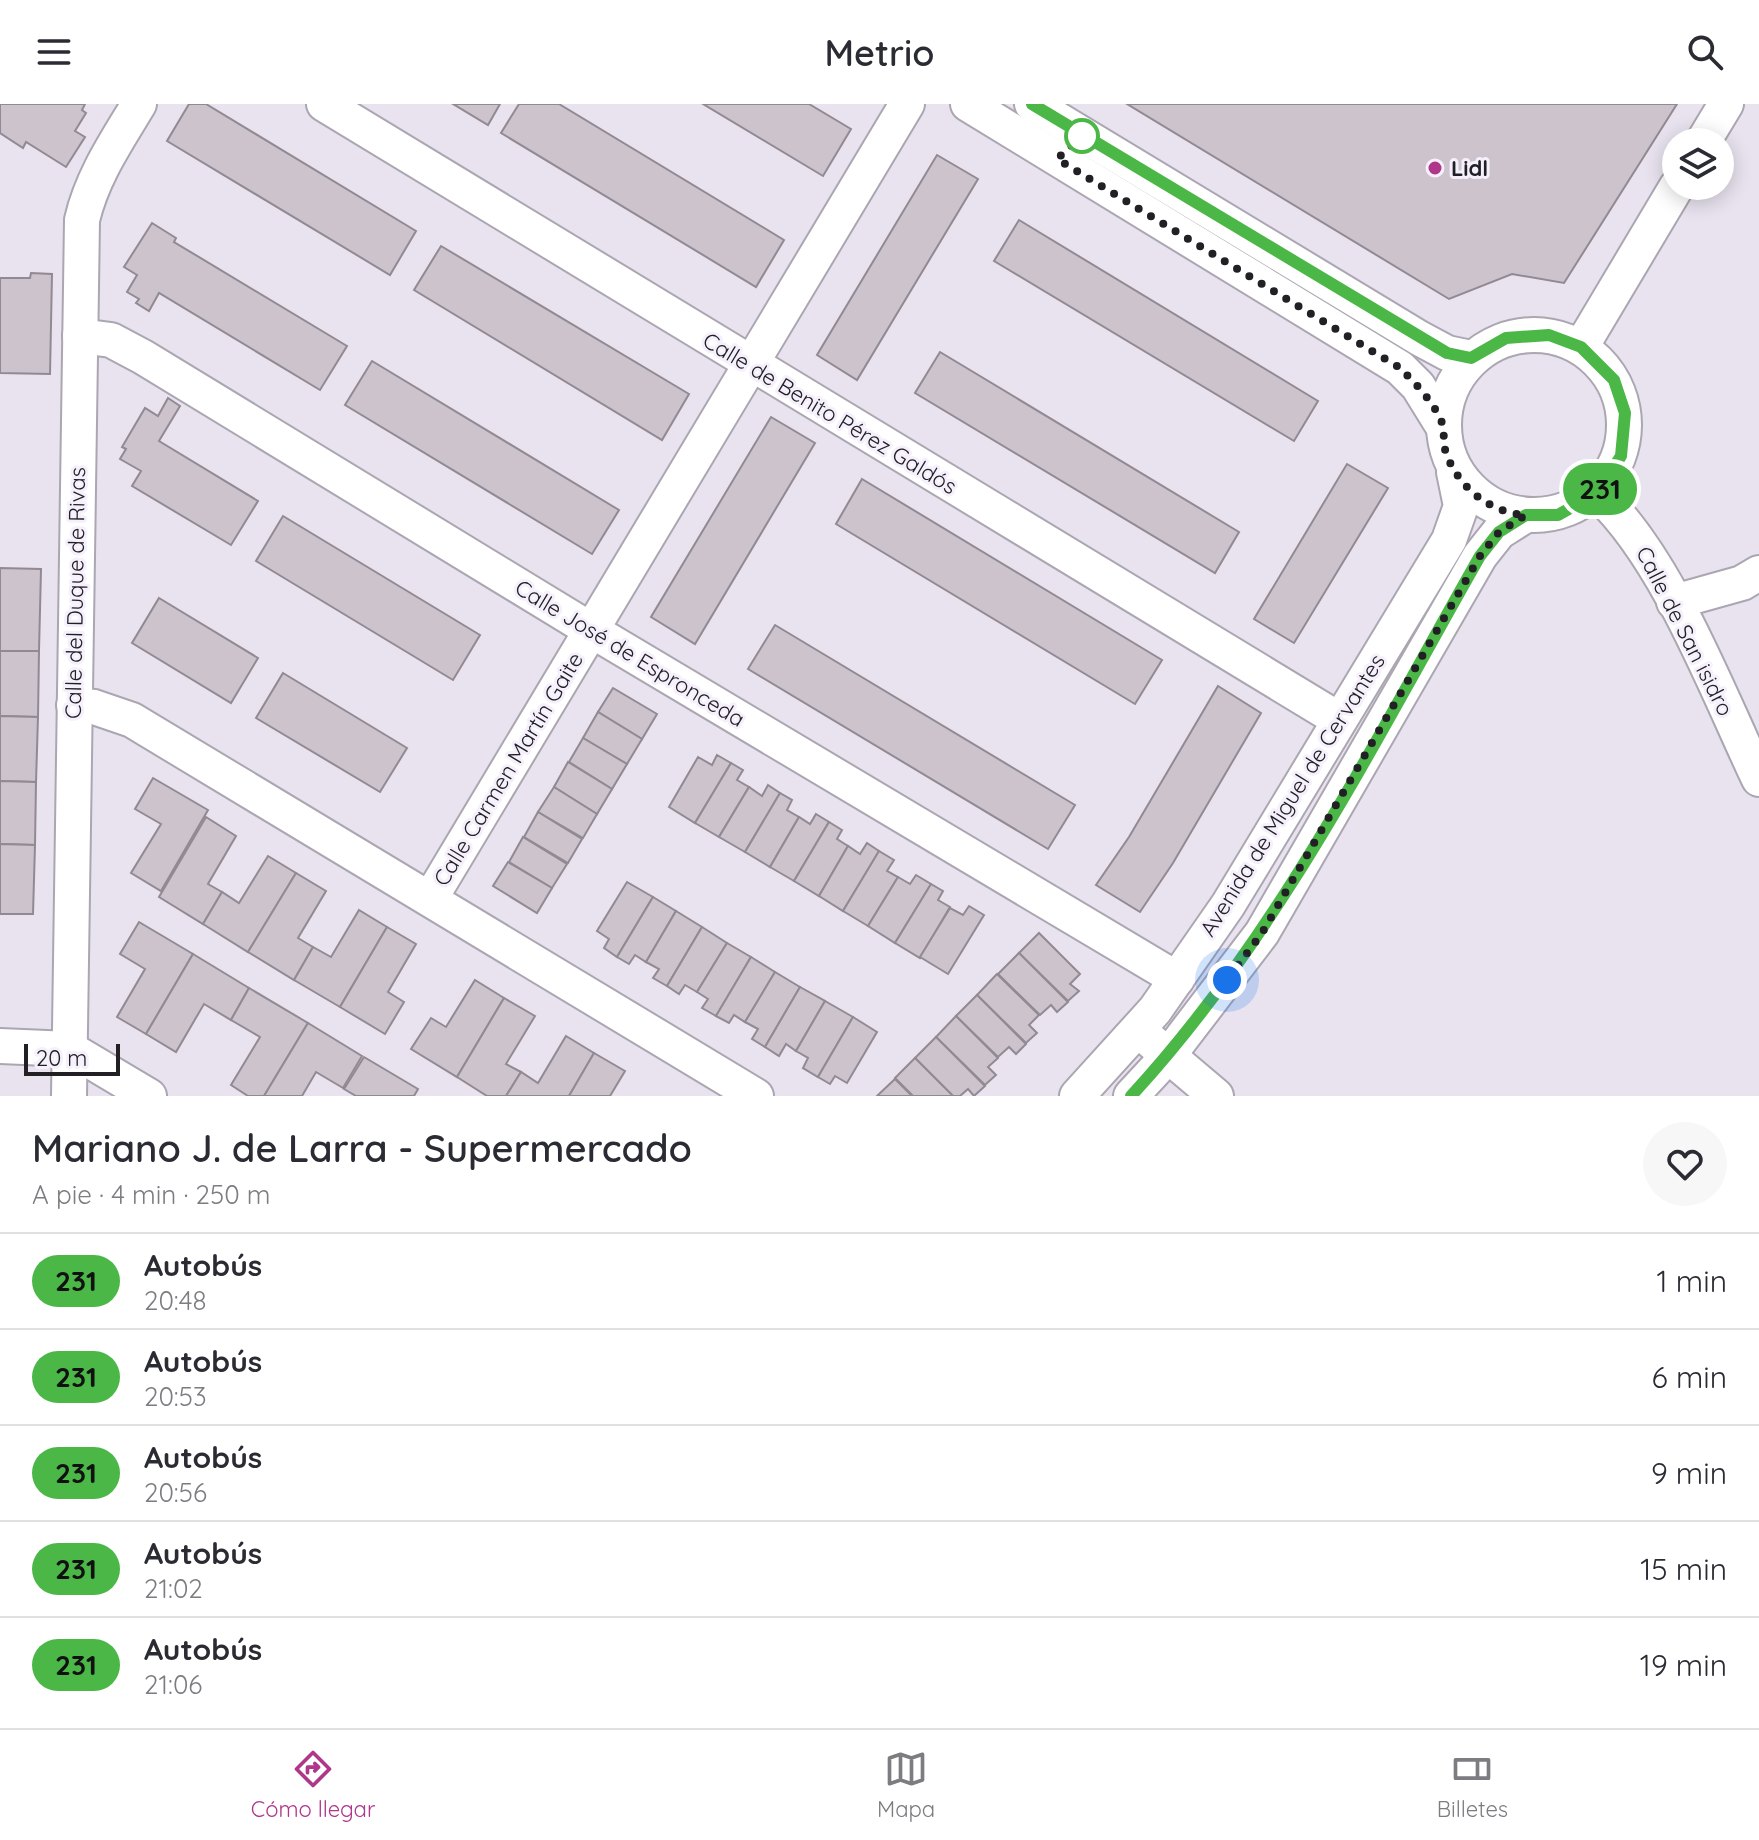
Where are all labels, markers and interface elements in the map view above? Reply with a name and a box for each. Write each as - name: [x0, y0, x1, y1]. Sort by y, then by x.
- icon: menu: [32, 30, 76, 74]
- text: Metrio: [825, 30, 934, 75]
- icon: search: [1683, 30, 1727, 74]
- unlabelled marker: [1065, 119, 1099, 153]
- map controls: [1662, 128, 1734, 200]
- button: layers: [1662, 128, 1734, 200]
- place label: Lidl: [1451, 154, 1488, 182]
- marker: Lidl: [1426, 159, 1444, 177]
- street label: Calle de Benito Pérez Galdós: [698, 326, 962, 500]
- line badge: 231: [1554, 463, 1646, 515]
- street label: Calle del Duque de Rivas: [59, 467, 91, 719]
- text: 231: [1579, 471, 1621, 506]
- street label: Calle de San isidro: [1630, 542, 1740, 720]
- street label: Calle José de Espronceda: [510, 573, 750, 733]
- street label: Calle Carmen Martín Gaite: [427, 647, 589, 891]
- street label: Avenida de Miguel de Cervantes: [1193, 649, 1391, 941]
- your location: [1207, 960, 1247, 1000]
- scale bar: [24, 1040, 120, 1076]
- text: 20 m: [36, 1044, 87, 1072]
- button: heart: [1643, 1122, 1727, 1206]
- text: Mariano J. de Larra - Supermercado: [32, 1124, 692, 1172]
- text: A pie · 4 min · 250 m: [32, 1178, 270, 1211]
- text: Autobús: [144, 1246, 262, 1284]
- text: 1 min: [1657, 1262, 1727, 1300]
- text: 231: [55, 1263, 97, 1298]
- text: 20:48: [144, 1284, 206, 1317]
- text: Autobús: [144, 1342, 262, 1380]
- text: 6 min: [1652, 1358, 1727, 1396]
- text: 231: [55, 1359, 97, 1394]
- text: 20:53: [144, 1380, 207, 1413]
- text: Autobús: [144, 1438, 262, 1476]
- text: 9 min: [1651, 1454, 1727, 1492]
- text: 231: [55, 1455, 97, 1490]
- text: 20:56: [144, 1476, 207, 1509]
- text: Autobús: [144, 1534, 262, 1572]
- text: 15 min: [1640, 1550, 1727, 1588]
- text: 231: [55, 1551, 97, 1586]
- text: 21:02: [144, 1572, 203, 1605]
- text: Autobús: [144, 1630, 262, 1668]
- text: 19 min: [1640, 1646, 1727, 1684]
- text: 231: [55, 1647, 97, 1682]
- text: 21:06: [144, 1668, 202, 1701]
- tab: Cómo llegar: [251, 1747, 375, 1823]
- tab: Mapa: [877, 1747, 935, 1823]
- tab: Billetes: [1437, 1747, 1508, 1823]

